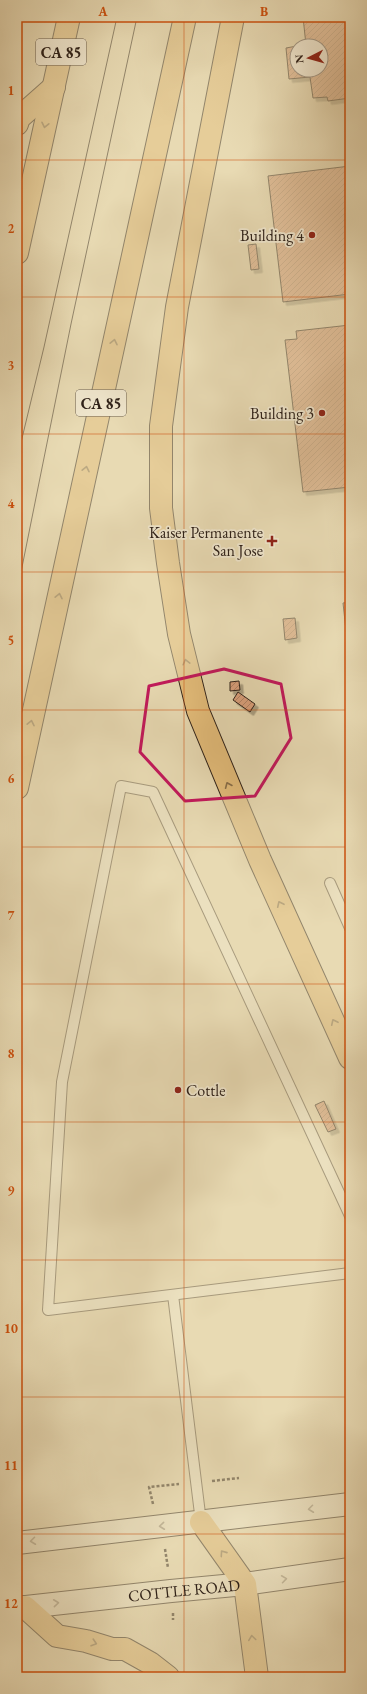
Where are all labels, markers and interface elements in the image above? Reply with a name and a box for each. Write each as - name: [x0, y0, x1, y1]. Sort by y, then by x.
- text: A: [97, 3, 108, 20]
- text: B: [260, 3, 268, 20]
- north arrow: [289, 38, 329, 78]
- road number: CA 85: [36, 39, 86, 65]
- text: N: [292, 54, 306, 64]
- text: 1: [8, 82, 15, 99]
- one-way arrow: [42, 122, 50, 128]
- text: 2: [8, 220, 15, 237]
- place label: Building 4: [240, 225, 304, 246]
- marker: Building 4: [307, 230, 317, 240]
- one-way arrow: [110, 338, 118, 345]
- text: 3: [8, 357, 15, 374]
- road number: CA 85: [76, 390, 126, 416]
- place label: Building 3: [250, 403, 314, 424]
- marker: Building 3: [317, 408, 327, 418]
- one-way arrow: [82, 465, 90, 472]
- text: 4: [8, 495, 15, 512]
- place label: Kaiser Permanente San Jose: [149, 522, 263, 561]
- marker: Kaiser Permanente San Jose: [266, 535, 278, 547]
- one-way arrow: [54, 592, 62, 599]
- text: 5: [8, 632, 14, 649]
- one-way arrow: [182, 659, 191, 666]
- one-way arrow: [27, 719, 35, 726]
- text: 6: [8, 770, 15, 787]
- one-way arrow: [225, 781, 233, 788]
- one-way arrow: [277, 901, 285, 909]
- text: 7: [8, 907, 15, 924]
- one-way arrow: [331, 1019, 339, 1027]
- text: 8: [8, 1045, 15, 1062]
- place label: Cottle: [186, 1080, 225, 1101]
- marker: Cottle: [173, 1085, 183, 1095]
- text: 9: [8, 1182, 15, 1199]
- text: 10: [4, 1320, 18, 1337]
- text: 11: [4, 1457, 18, 1474]
- one-way arrow: [308, 1504, 314, 1513]
- one-way arrow: [159, 1521, 165, 1530]
- one-way arrow: [30, 1536, 36, 1545]
- one-way arrow: [220, 1550, 228, 1557]
- street label: COTTLE ROAD: [127, 1574, 241, 1606]
- one-way arrow: [281, 1575, 287, 1584]
- text: 12: [4, 1595, 18, 1612]
- one-way arrow: [53, 1599, 59, 1608]
- one-way arrow: [248, 1635, 257, 1641]
- one-way arrow: [90, 1639, 97, 1647]

